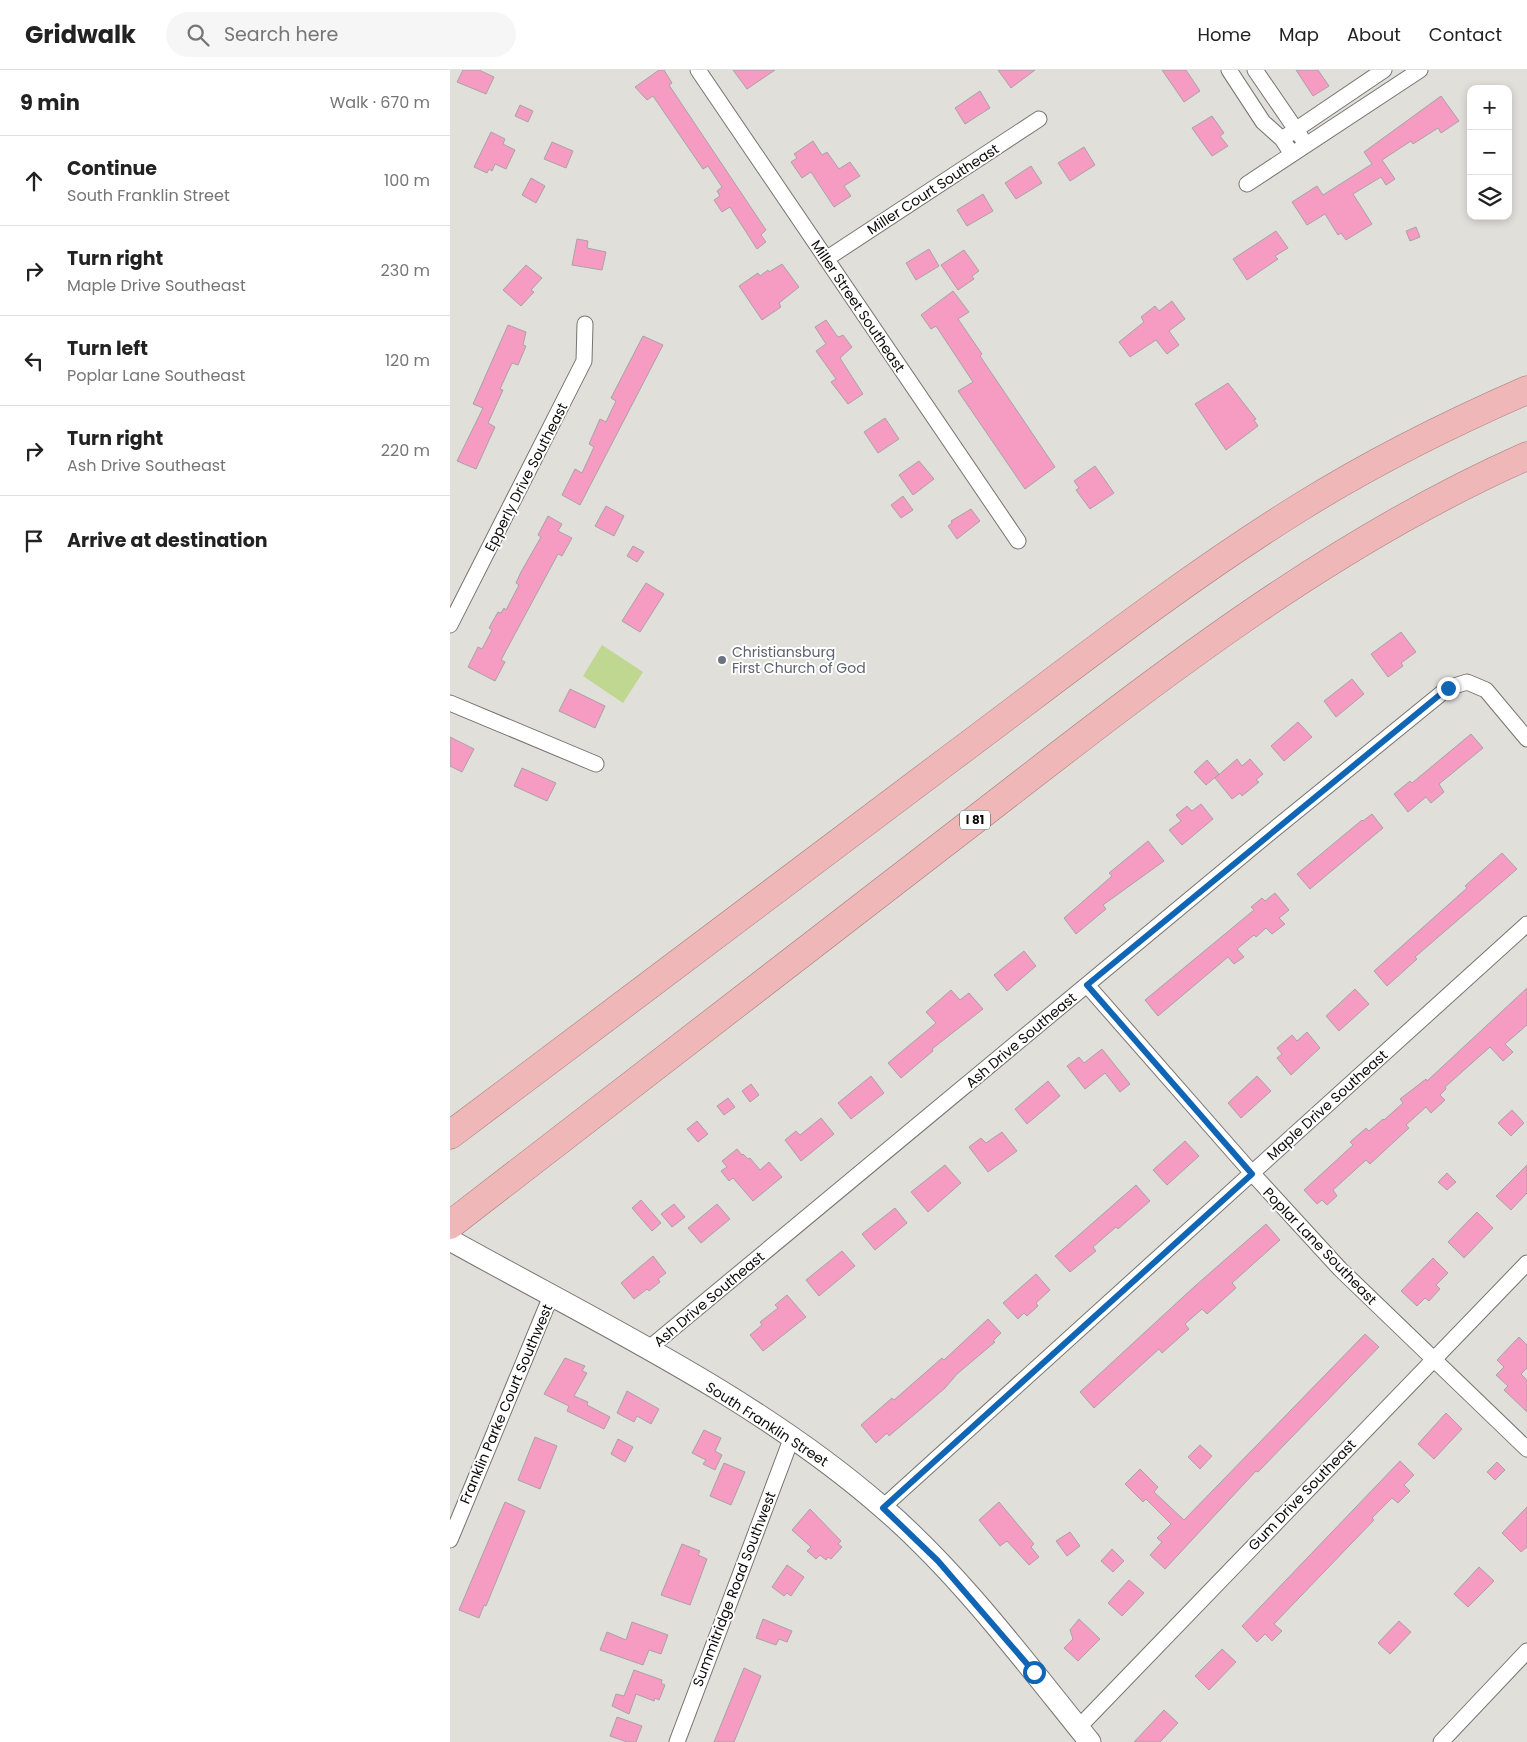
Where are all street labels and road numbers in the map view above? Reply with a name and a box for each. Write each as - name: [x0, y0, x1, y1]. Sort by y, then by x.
- street label: Miller Court Southeast: [863, 139, 1003, 239]
- street label: Miller Street Southeast: [806, 236, 910, 376]
- street label: Epperly Drive Southeast: [480, 399, 572, 555]
- road number: I 81: [960, 810, 990, 830]
- street label: Ash Drive Southeast: [961, 988, 1081, 1092]
- street label: Maple Drive Southeast: [1262, 1045, 1392, 1165]
- street label: Poplar Lane Southeast: [1259, 1183, 1381, 1309]
- street label: Ash Drive Southeast: [649, 1247, 769, 1351]
- street label: Franklin Parke Court Southwest: [455, 1301, 557, 1507]
- street label: South Franklin Street: [702, 1377, 832, 1471]
- street label: Gum Drive Southeast: [1244, 1435, 1360, 1555]
- street label: Summitridge Road Southwest: [687, 1489, 781, 1689]

